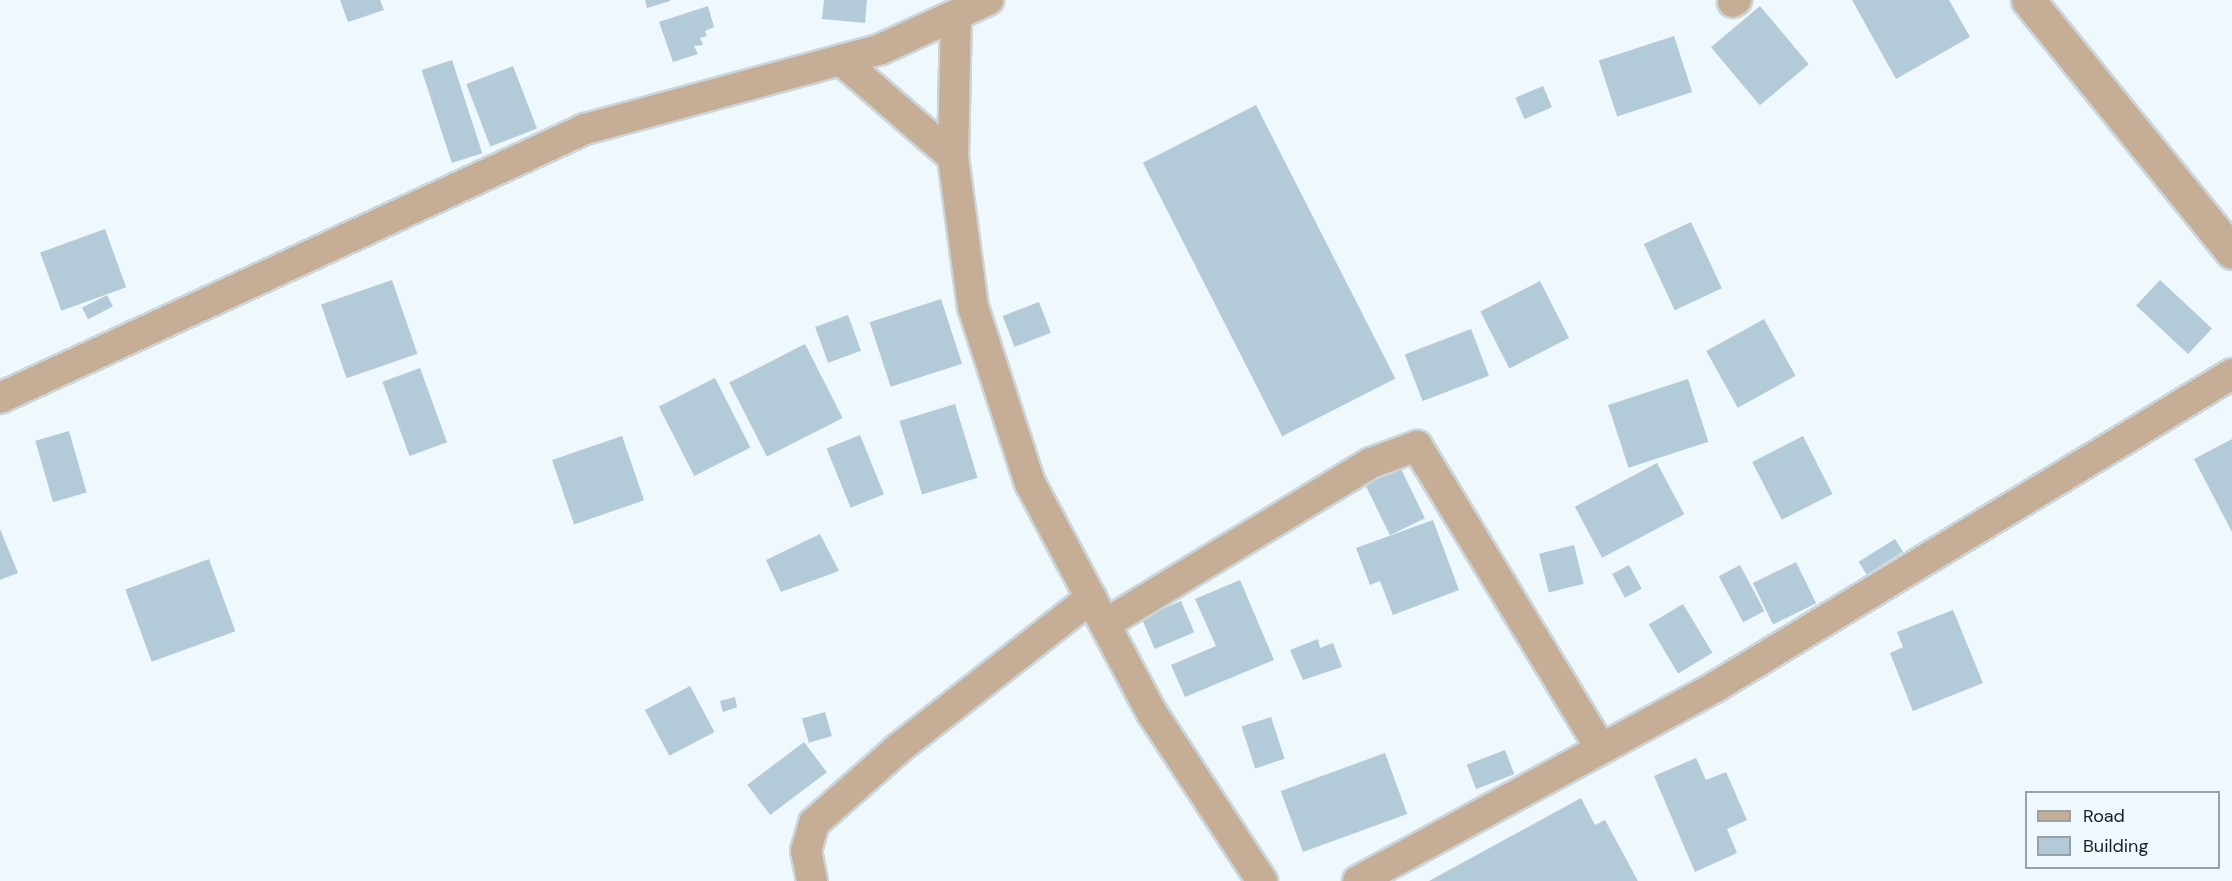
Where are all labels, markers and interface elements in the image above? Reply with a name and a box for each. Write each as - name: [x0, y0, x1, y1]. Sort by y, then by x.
- legend: [2025, 791, 2220, 869]
- text: Road: [2083, 804, 2125, 828]
- text: Building: [2083, 834, 2148, 858]

